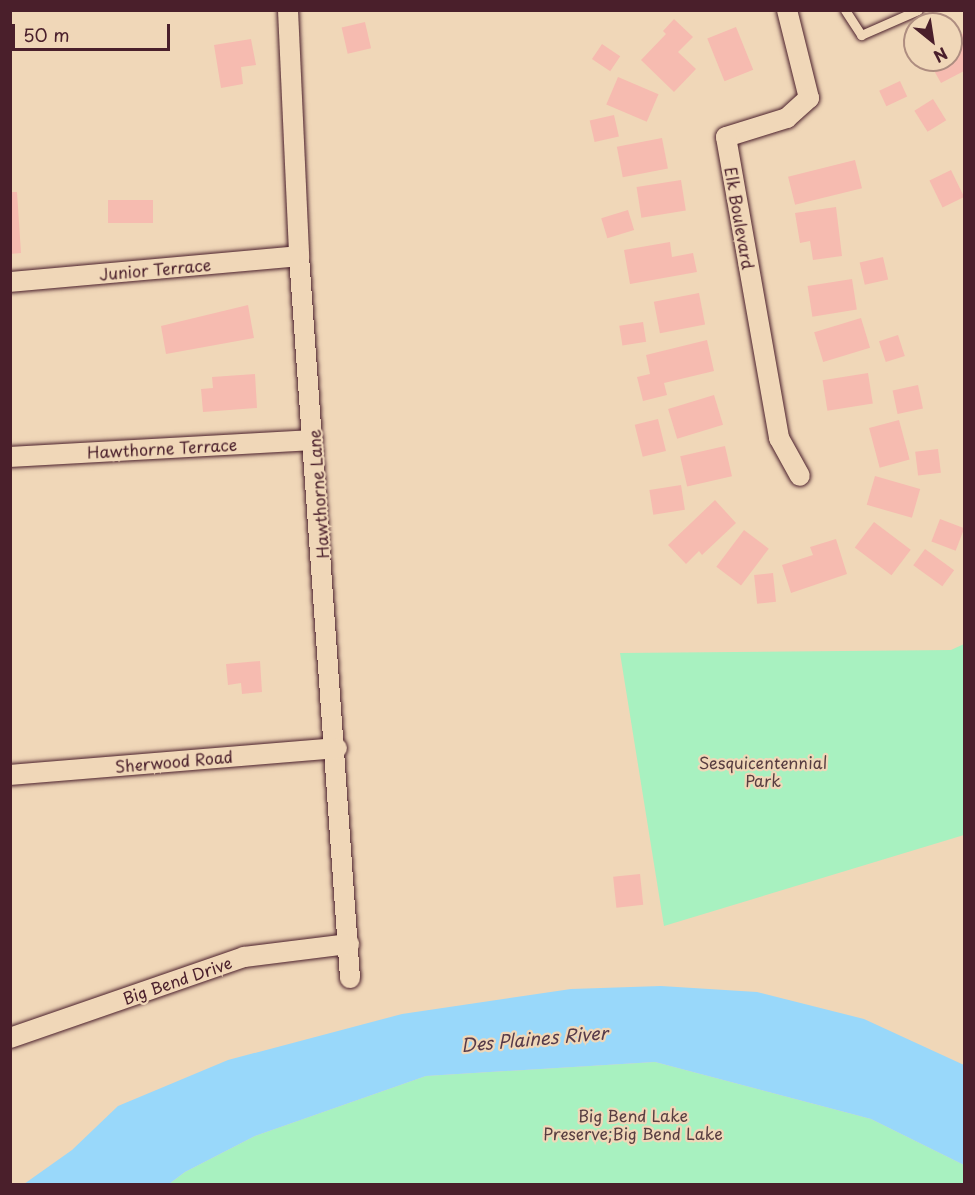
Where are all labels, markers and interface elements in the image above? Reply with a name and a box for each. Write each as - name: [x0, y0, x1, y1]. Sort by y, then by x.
- scale bar: [15, 12, 172, 50]
- north arrow: [903, 12, 963, 72]
- text: 50 m: [23, 21, 70, 48]
- text: N: [930, 42, 952, 69]
- street label: Elk Boulevard: [721, 164, 759, 272]
- street label: Junior Terrace: [98, 255, 212, 283]
- street label: Hawthorne Lane: [304, 429, 332, 559]
- street label: Hawthorne Terrace: [87, 434, 237, 462]
- street label: Sherwood Road: [114, 746, 234, 776]
- park label: Sesquicentennial Park: [699, 752, 827, 790]
- street label: Big Bend Drive: [120, 952, 234, 1008]
- water label: Des Plaines River: [459, 1022, 609, 1056]
- park label: Big Bend Lake Preserve;Big Bend Lake: [543, 1105, 723, 1143]

